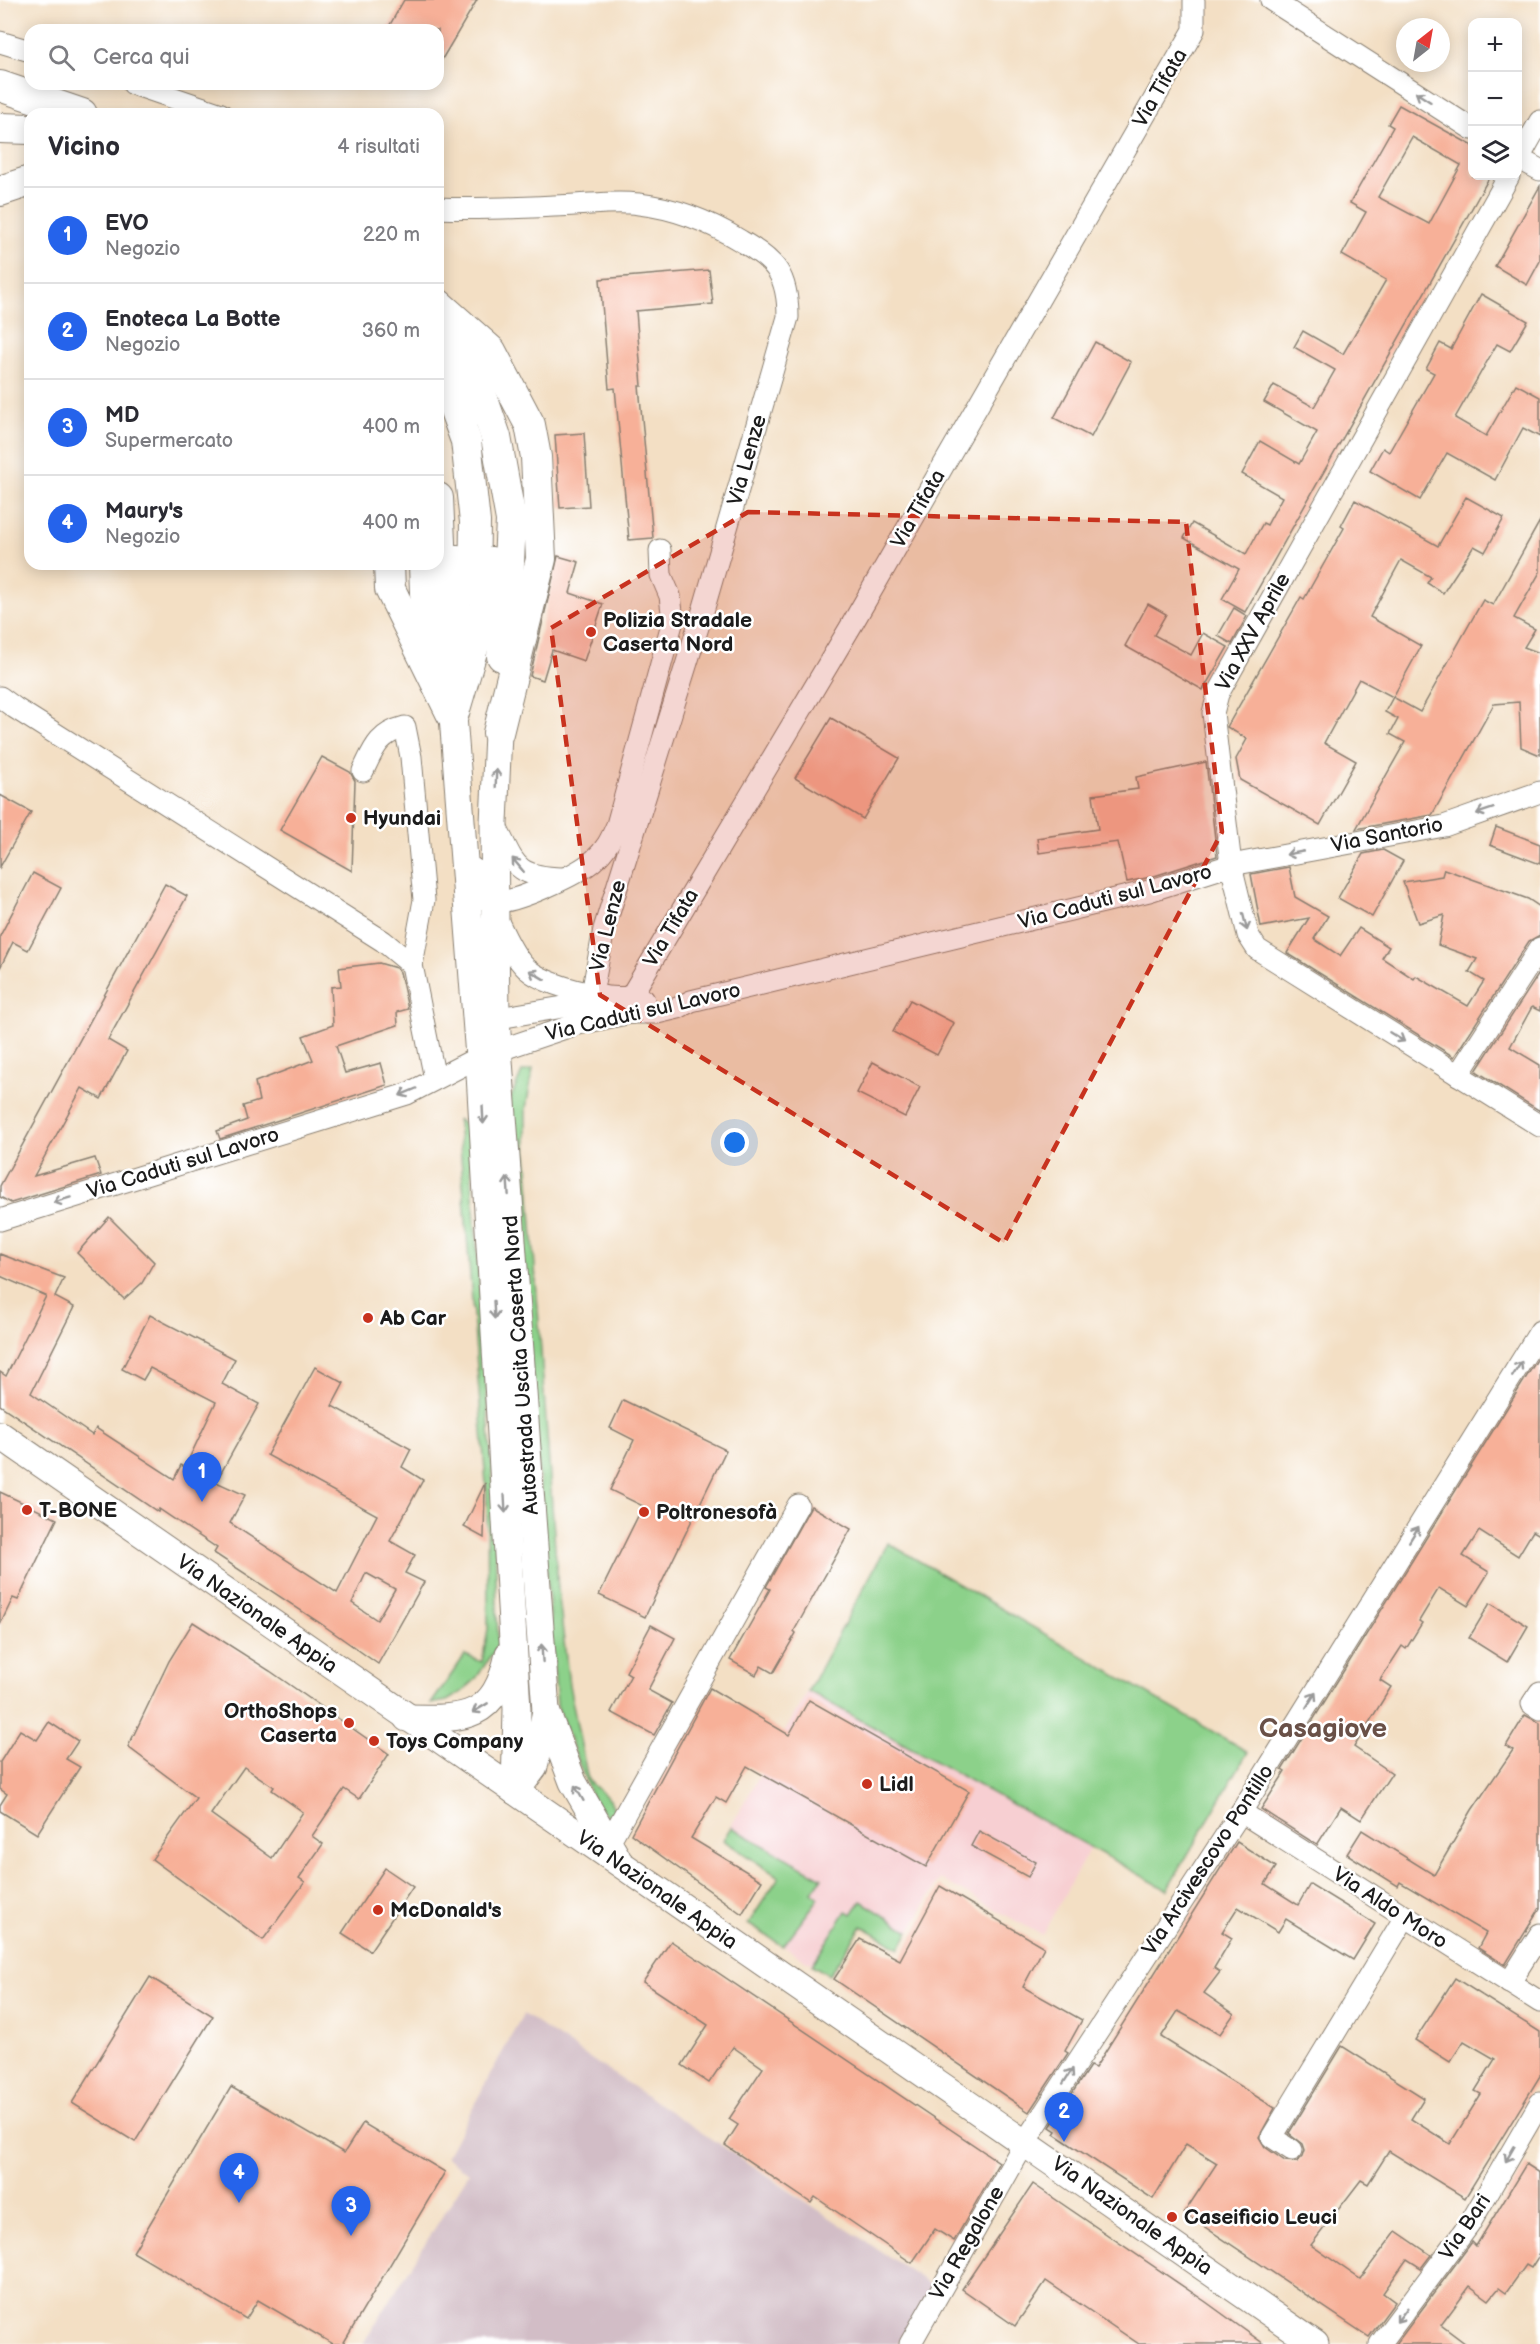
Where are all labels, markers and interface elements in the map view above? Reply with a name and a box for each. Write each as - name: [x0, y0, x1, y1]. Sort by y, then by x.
- north arrow: [1396, 18, 1450, 72]
- map controls: [1468, 18, 1522, 180]
- button: +: [1468, 18, 1522, 72]
- search box: [24, 24, 444, 90]
- icon: search: [45, 41, 78, 74]
- text: Cerca qui: [93, 44, 190, 71]
- street label: Via Tifata: [1127, 44, 1193, 132]
- button: −: [1468, 72, 1522, 126]
- one-way arrow: [1415, 91, 1432, 103]
- button: layers: [1468, 126, 1522, 180]
- text: Vicino: [48, 132, 120, 163]
- text: 4 risultati: [337, 135, 420, 159]
- text: EVO: [105, 210, 149, 237]
- text: 1: [63, 223, 72, 247]
- text: 220 m: [363, 223, 420, 247]
- text: Negozio: [105, 237, 180, 261]
- text: Enoteca La Botte: [105, 306, 280, 333]
- text: 2: [62, 319, 73, 343]
- text: 360 m: [362, 319, 420, 343]
- text: Negozio: [105, 333, 180, 357]
- text: MD: [105, 402, 139, 429]
- street label: Via Lenze: [722, 412, 772, 508]
- text: 3: [62, 415, 73, 439]
- text: 400 m: [362, 415, 420, 439]
- text: Supermercato: [105, 429, 233, 453]
- street label: Via Tifata: [885, 465, 951, 553]
- text: Maury's: [105, 498, 183, 525]
- text: 4: [62, 511, 73, 535]
- text: 400 m: [362, 511, 420, 535]
- text: Negozio: [105, 525, 180, 549]
- street label: Via XXV Aprile: [1210, 569, 1296, 695]
- place label: Polizia Stradale Caserta Nord: [603, 608, 752, 657]
- marker: Polizia Stradale Caserta Nord: [584, 625, 598, 639]
- one-way arrow: [490, 768, 501, 788]
- place label: Hyundai: [363, 806, 441, 831]
- one-way arrow: [1476, 807, 1495, 818]
- marker: Hyundai: [344, 811, 358, 825]
- street label: Via Santorio: [1329, 812, 1445, 858]
- one-way arrow: [1285, 848, 1305, 859]
- one-way arrow: [512, 857, 526, 873]
- street label: Via Caduti sul Lavoro: [1015, 859, 1215, 935]
- street label: Via Lenze: [585, 878, 631, 974]
- street label: Via Tifata: [638, 884, 704, 972]
- one-way arrow: [1239, 912, 1251, 931]
- one-way arrow: [529, 968, 546, 980]
- street label: Via Caduti sul Lavoro: [543, 977, 743, 1047]
- one-way arrow: [1388, 1031, 1405, 1043]
- one-way arrow: [400, 1087, 418, 1098]
- one-way arrow: [477, 1105, 488, 1125]
- street label: Via Caduti sul Lavoro: [84, 1122, 282, 1204]
- your location: [720, 1128, 749, 1157]
- one-way arrow: [502, 1177, 513, 1197]
- one-way arrow: [53, 1195, 72, 1206]
- street label: Autostrada Uscita Caserta Nord: [498, 1214, 544, 1516]
- one-way arrow: [489, 1299, 500, 1319]
- place label: Ab Car: [379, 1306, 447, 1331]
- marker: Ab Car: [361, 1311, 375, 1325]
- one-way arrow: [1511, 1361, 1523, 1378]
- pin: 1: [182, 1452, 222, 1502]
- one-way arrow: [500, 1494, 511, 1514]
- place label: T-BONE: [39, 1498, 118, 1523]
- place label: Poltronesofà: [656, 1500, 777, 1525]
- marker: T-BONE: [20, 1503, 34, 1517]
- marker: Poltronesofà: [637, 1505, 651, 1519]
- one-way arrow: [1408, 1526, 1420, 1543]
- street label: Via Nazionale Appia: [172, 1549, 342, 1679]
- one-way arrow: [536, 1644, 547, 1663]
- one-way arrow: [1305, 1692, 1317, 1709]
- place label: OrthoShops Caserta: [224, 1699, 337, 1748]
- one-way arrow: [472, 1702, 489, 1714]
- district label: Casagiove: [1259, 1713, 1387, 1745]
- marker: OrthoShops Caserta: [342, 1716, 356, 1730]
- place label: Toys Company: [386, 1729, 524, 1754]
- marker: Toys Company: [367, 1734, 381, 1748]
- street label: Via Arcivescovo Pontillo: [1137, 1760, 1279, 1960]
- place label: Lidl: [879, 1772, 914, 1797]
- marker: Lidl: [860, 1777, 874, 1791]
- one-way arrow: [573, 1785, 585, 1802]
- street label: Via Nazionale Appia: [572, 1825, 742, 1955]
- street label: Via Aldo Moro: [1328, 1862, 1452, 1954]
- place label: McDonald's: [390, 1898, 502, 1923]
- marker: McDonald's: [371, 1903, 385, 1917]
- one-way arrow: [1062, 2067, 1075, 2084]
- pin: 2: [1044, 2092, 1084, 2142]
- one-way arrow: [1504, 2145, 1516, 2162]
- street label: Via Nazionale Appia: [1047, 2151, 1217, 2281]
- pin: 4: [220, 2154, 258, 2203]
- street label: Via Regalone: [924, 2181, 1010, 2305]
- pin: 3: [332, 2186, 370, 2236]
- street label: Via Bari: [1434, 2189, 1496, 2265]
- place label: Caseificio Leuci: [1184, 2205, 1337, 2230]
- marker: Caseificio Leuci: [1165, 2210, 1179, 2224]
- one-way arrow: [1395, 2307, 1408, 2323]

